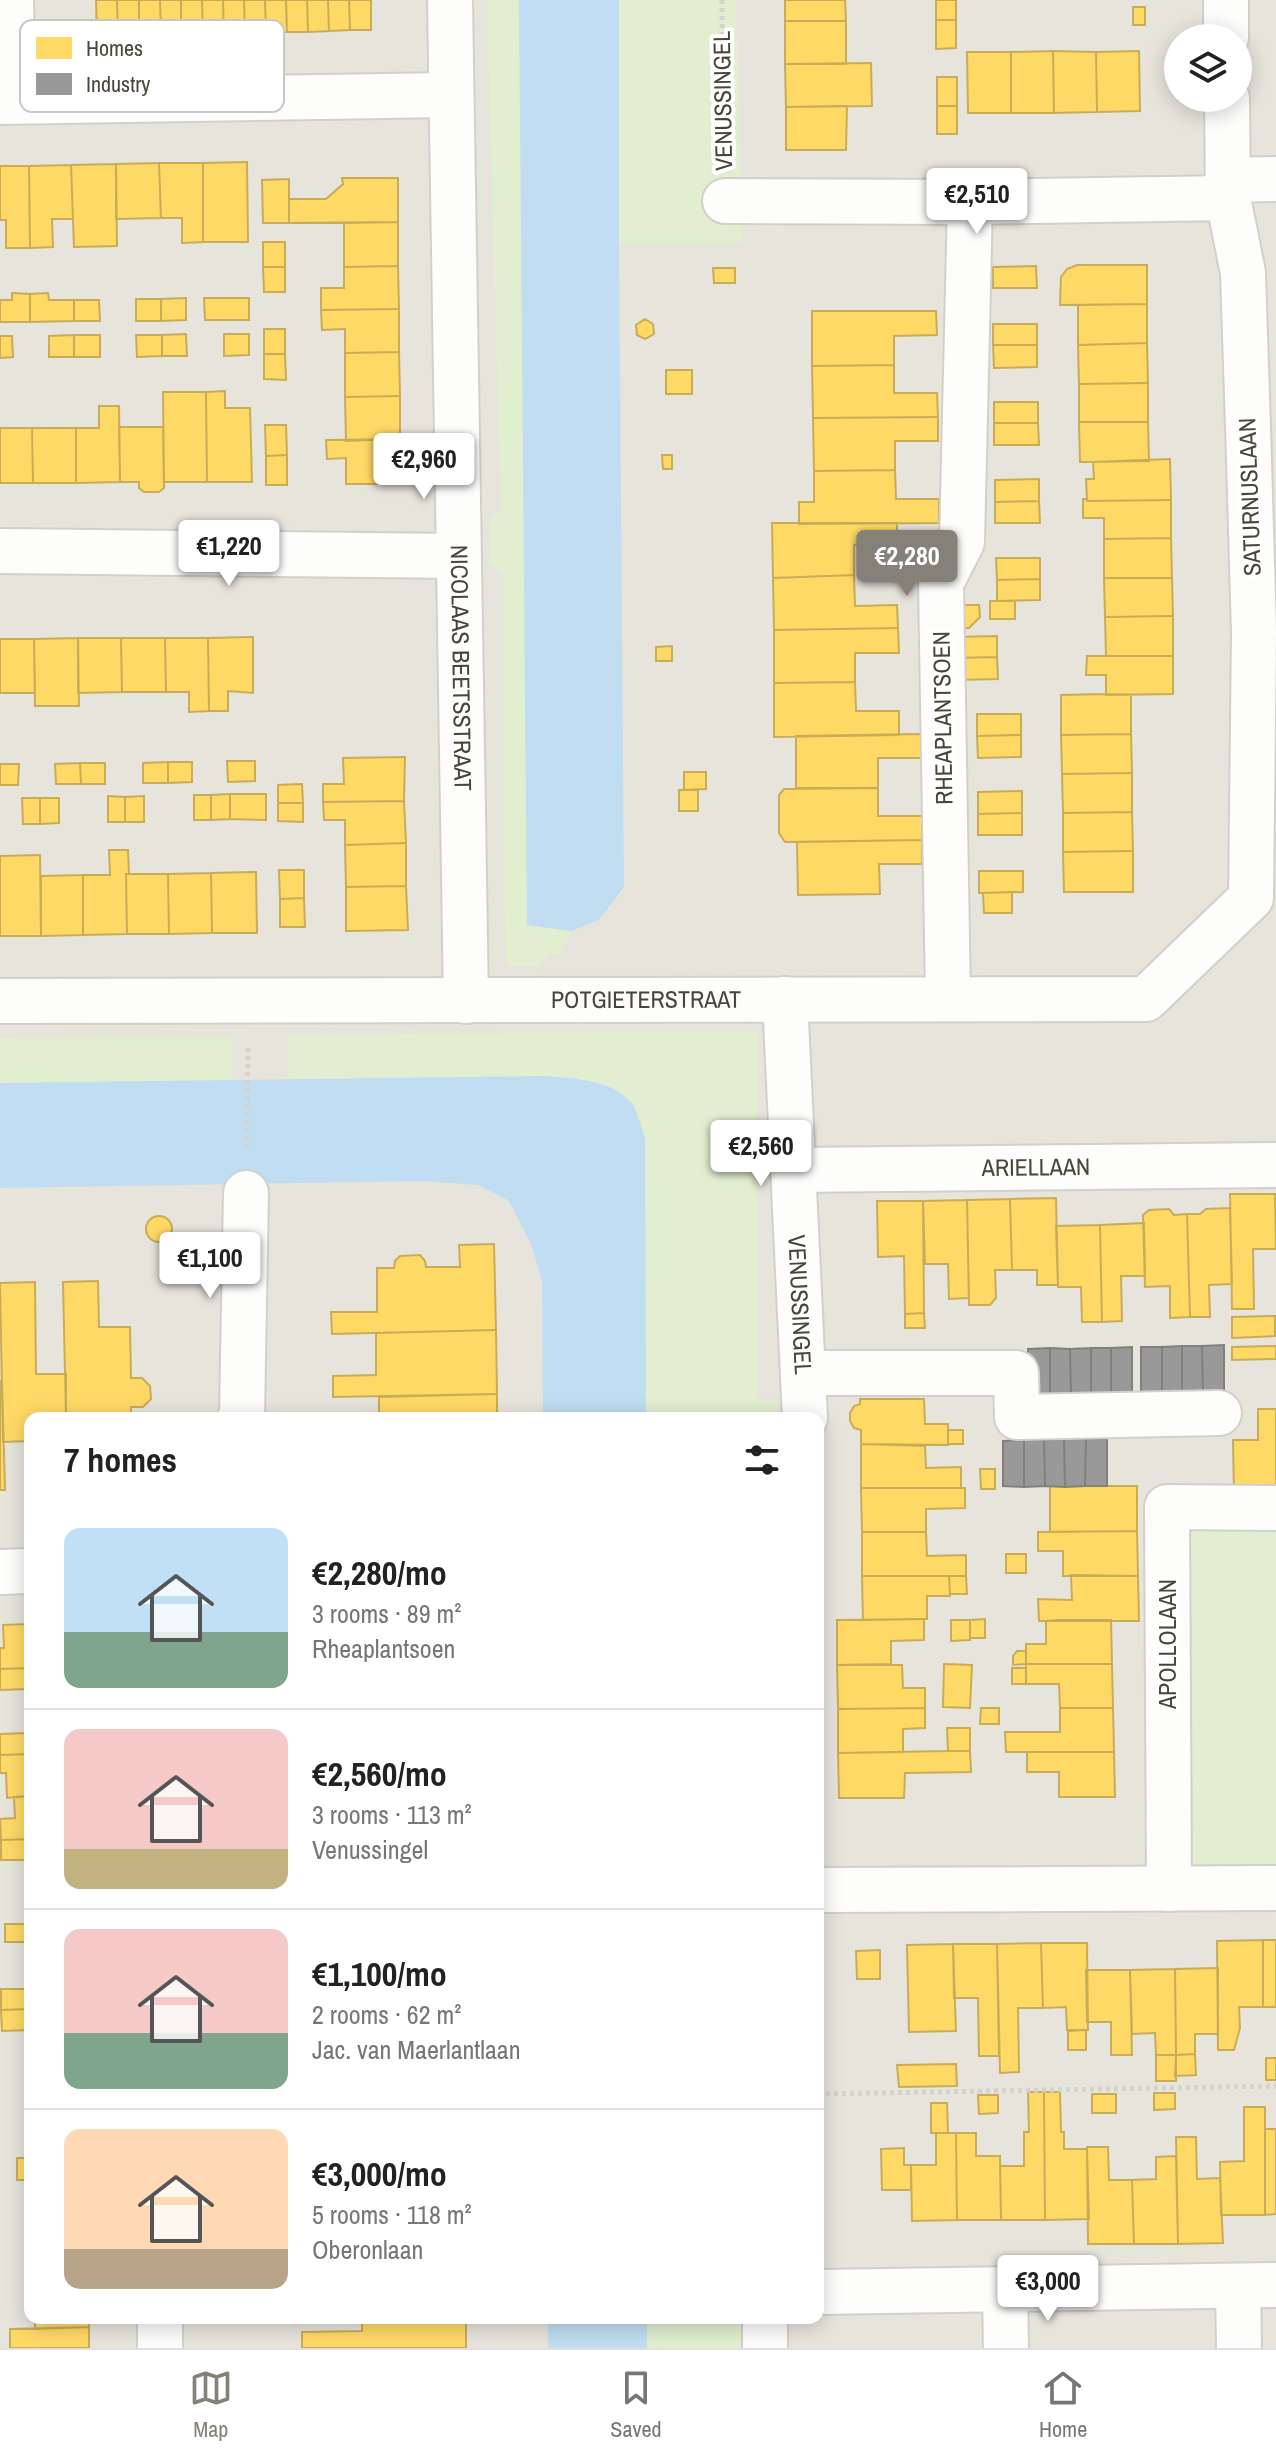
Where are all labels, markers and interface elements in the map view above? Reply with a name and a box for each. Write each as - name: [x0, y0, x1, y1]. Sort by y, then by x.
- legend: [20, 20, 284, 112]
- map controls: [1164, 24, 1252, 112]
- button: layers: [1164, 24, 1252, 112]
- street label: VENUSSINGEL: [705, 31, 739, 171]
- text: Homes: [86, 33, 143, 63]
- text: Industry: [86, 69, 150, 99]
- pin: €2,510: [912, 168, 1042, 236]
- text: €2,510: [944, 176, 1010, 211]
- street label: SATURNUSLAAN: [1230, 417, 1268, 577]
- pin: €2,960: [359, 433, 489, 501]
- text: €2,960: [391, 441, 457, 476]
- pin: €1,220: [164, 520, 294, 588]
- text: €1,220: [196, 528, 262, 563]
- pin: €2,280: [842, 530, 972, 598]
- text: €2,280: [874, 538, 940, 573]
- street label: NICOLAAS BEETSSTRAAT: [444, 545, 480, 791]
- street label: RHEAPLANTSOEN: [924, 631, 960, 805]
- street label: POTGIETERSTRAAT: [551, 983, 741, 1015]
- pin: €2,560: [696, 1120, 826, 1188]
- text: €2,560: [728, 1128, 794, 1163]
- street label: ARIELLAAN: [981, 1150, 1090, 1183]
- pin: €1,100: [145, 1232, 275, 1300]
- street label: VENUSSINGEL: [781, 1234, 820, 1375]
- text: €1,100: [177, 1240, 243, 1275]
- text: 7 homes: [64, 1437, 177, 1483]
- icon: filters: [740, 1438, 784, 1482]
- text: €2,280/mo: [312, 1550, 447, 1596]
- icon: home: [128, 1560, 224, 1656]
- street label: APOLLOLAAN: [1151, 1579, 1183, 1710]
- text: 3 rooms · 89 m²: [312, 1596, 461, 1631]
- text: Rheaplantsoen: [312, 1631, 455, 1666]
- text: €2,560/mo: [312, 1751, 447, 1797]
- icon: home: [128, 1761, 224, 1857]
- text: 3 rooms · 113 m²: [312, 1797, 472, 1832]
- text: Venussingel: [312, 1832, 428, 1867]
- text: €1,100/mo: [312, 1951, 447, 1997]
- icon: home: [128, 1961, 224, 2057]
- text: 2 rooms · 62 m²: [312, 1997, 461, 2032]
- text: Jac. van Maerlantlaan: [312, 2032, 521, 2067]
- text: €3,000/mo: [312, 2151, 447, 2197]
- icon: home: [128, 2161, 224, 2257]
- text: 5 rooms · 118 m²: [312, 2197, 472, 2232]
- text: Oberonlaan: [312, 2232, 423, 2267]
- pin: €3,000: [983, 2255, 1113, 2323]
- text: €3,000: [1015, 2263, 1081, 2298]
- tab: Map: [189, 2366, 233, 2444]
- tab: Saved: [610, 2366, 662, 2444]
- tab: Home: [1039, 2366, 1087, 2444]

